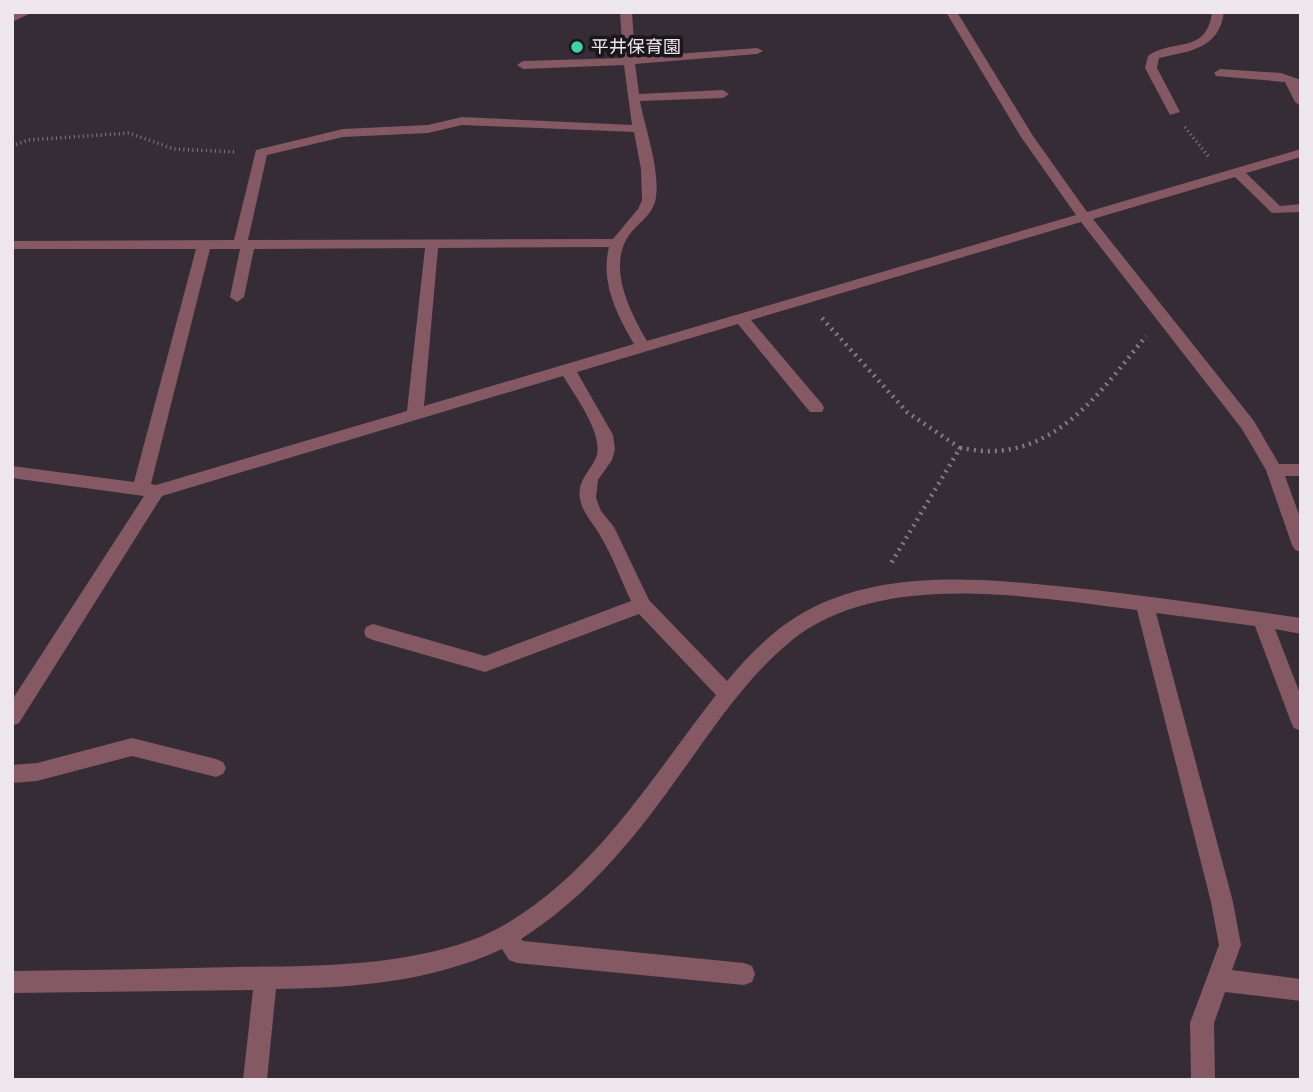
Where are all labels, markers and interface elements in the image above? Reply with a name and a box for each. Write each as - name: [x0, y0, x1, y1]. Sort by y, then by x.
- place label: 平井保育園: [591, 36, 681, 58]
- marker: 平井保育園: [569, 39, 585, 55]

